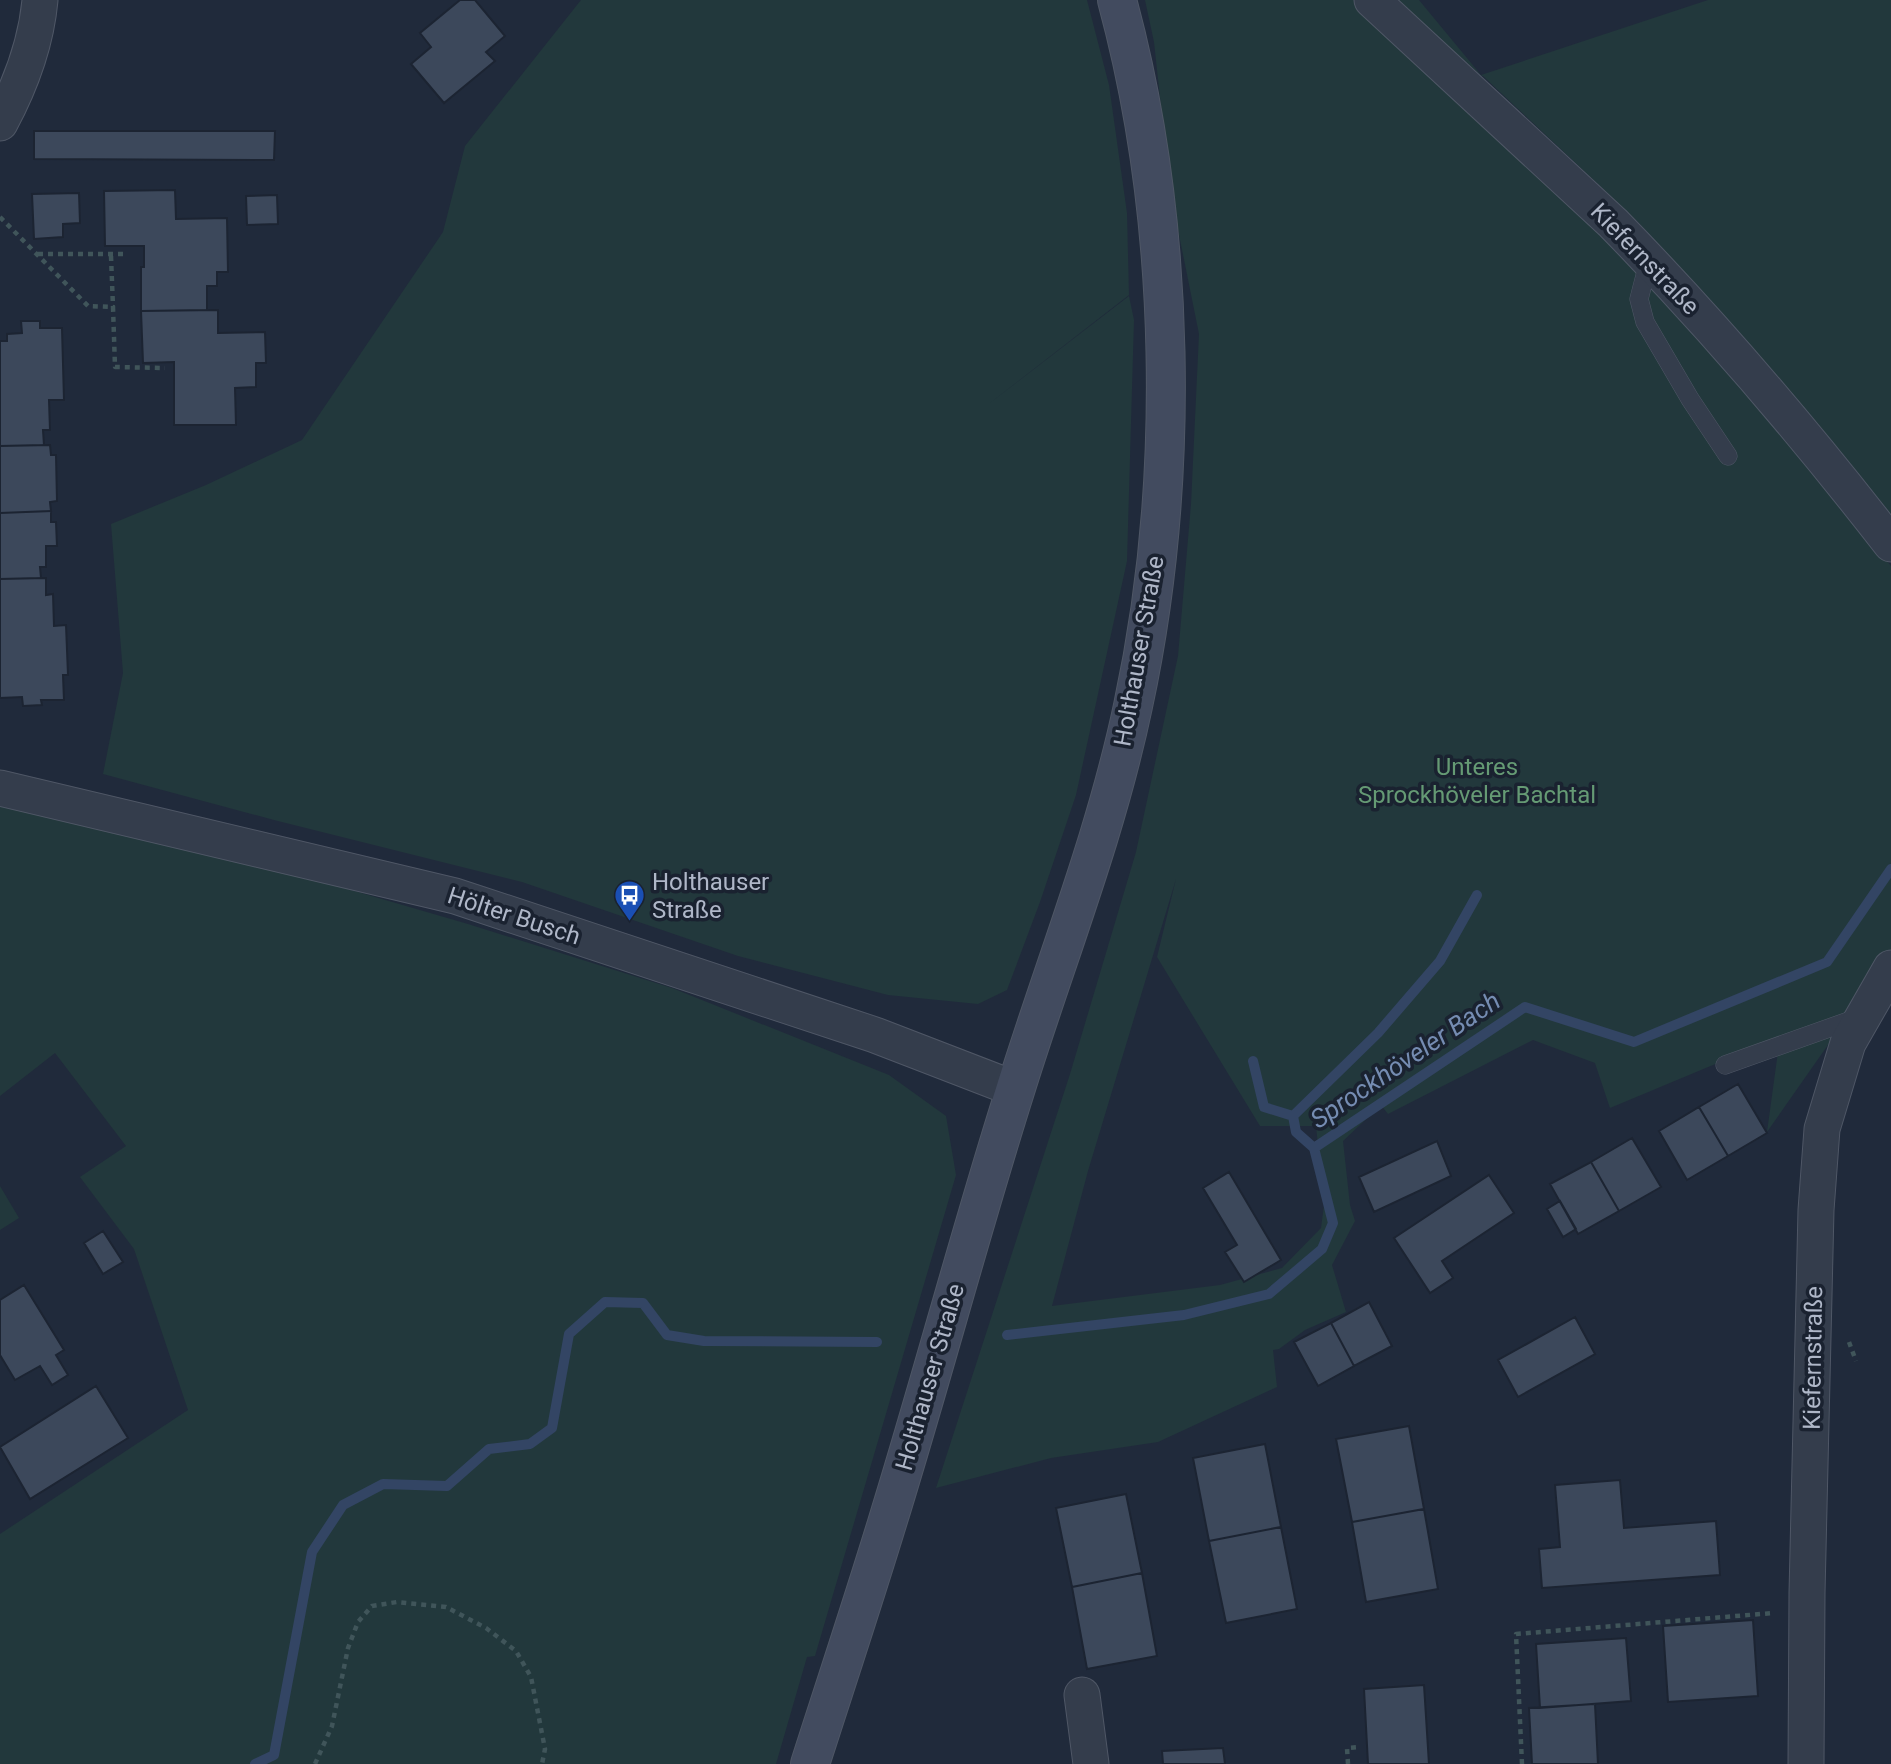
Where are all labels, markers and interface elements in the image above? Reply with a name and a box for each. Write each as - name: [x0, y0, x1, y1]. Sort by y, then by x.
- street label: Kiefernstraße: [1585, 198, 1705, 320]
- street label: Holthauser Straße: [1108, 554, 1170, 748]
- park label: Unteres Sprockhöveler Bachtal: [1358, 753, 1596, 809]
- place label: Holthauser Straße: [652, 868, 769, 924]
- bus stop icon: Holthauser Straße: [612, 879, 646, 923]
- street label: Hölter Busch: [444, 881, 584, 951]
- water label: Sprockhöveler Bach: [1304, 985, 1506, 1135]
- street label: Holthauser Straße: [890, 1280, 970, 1474]
- street label: Kiefernstraße: [1798, 1286, 1828, 1430]

